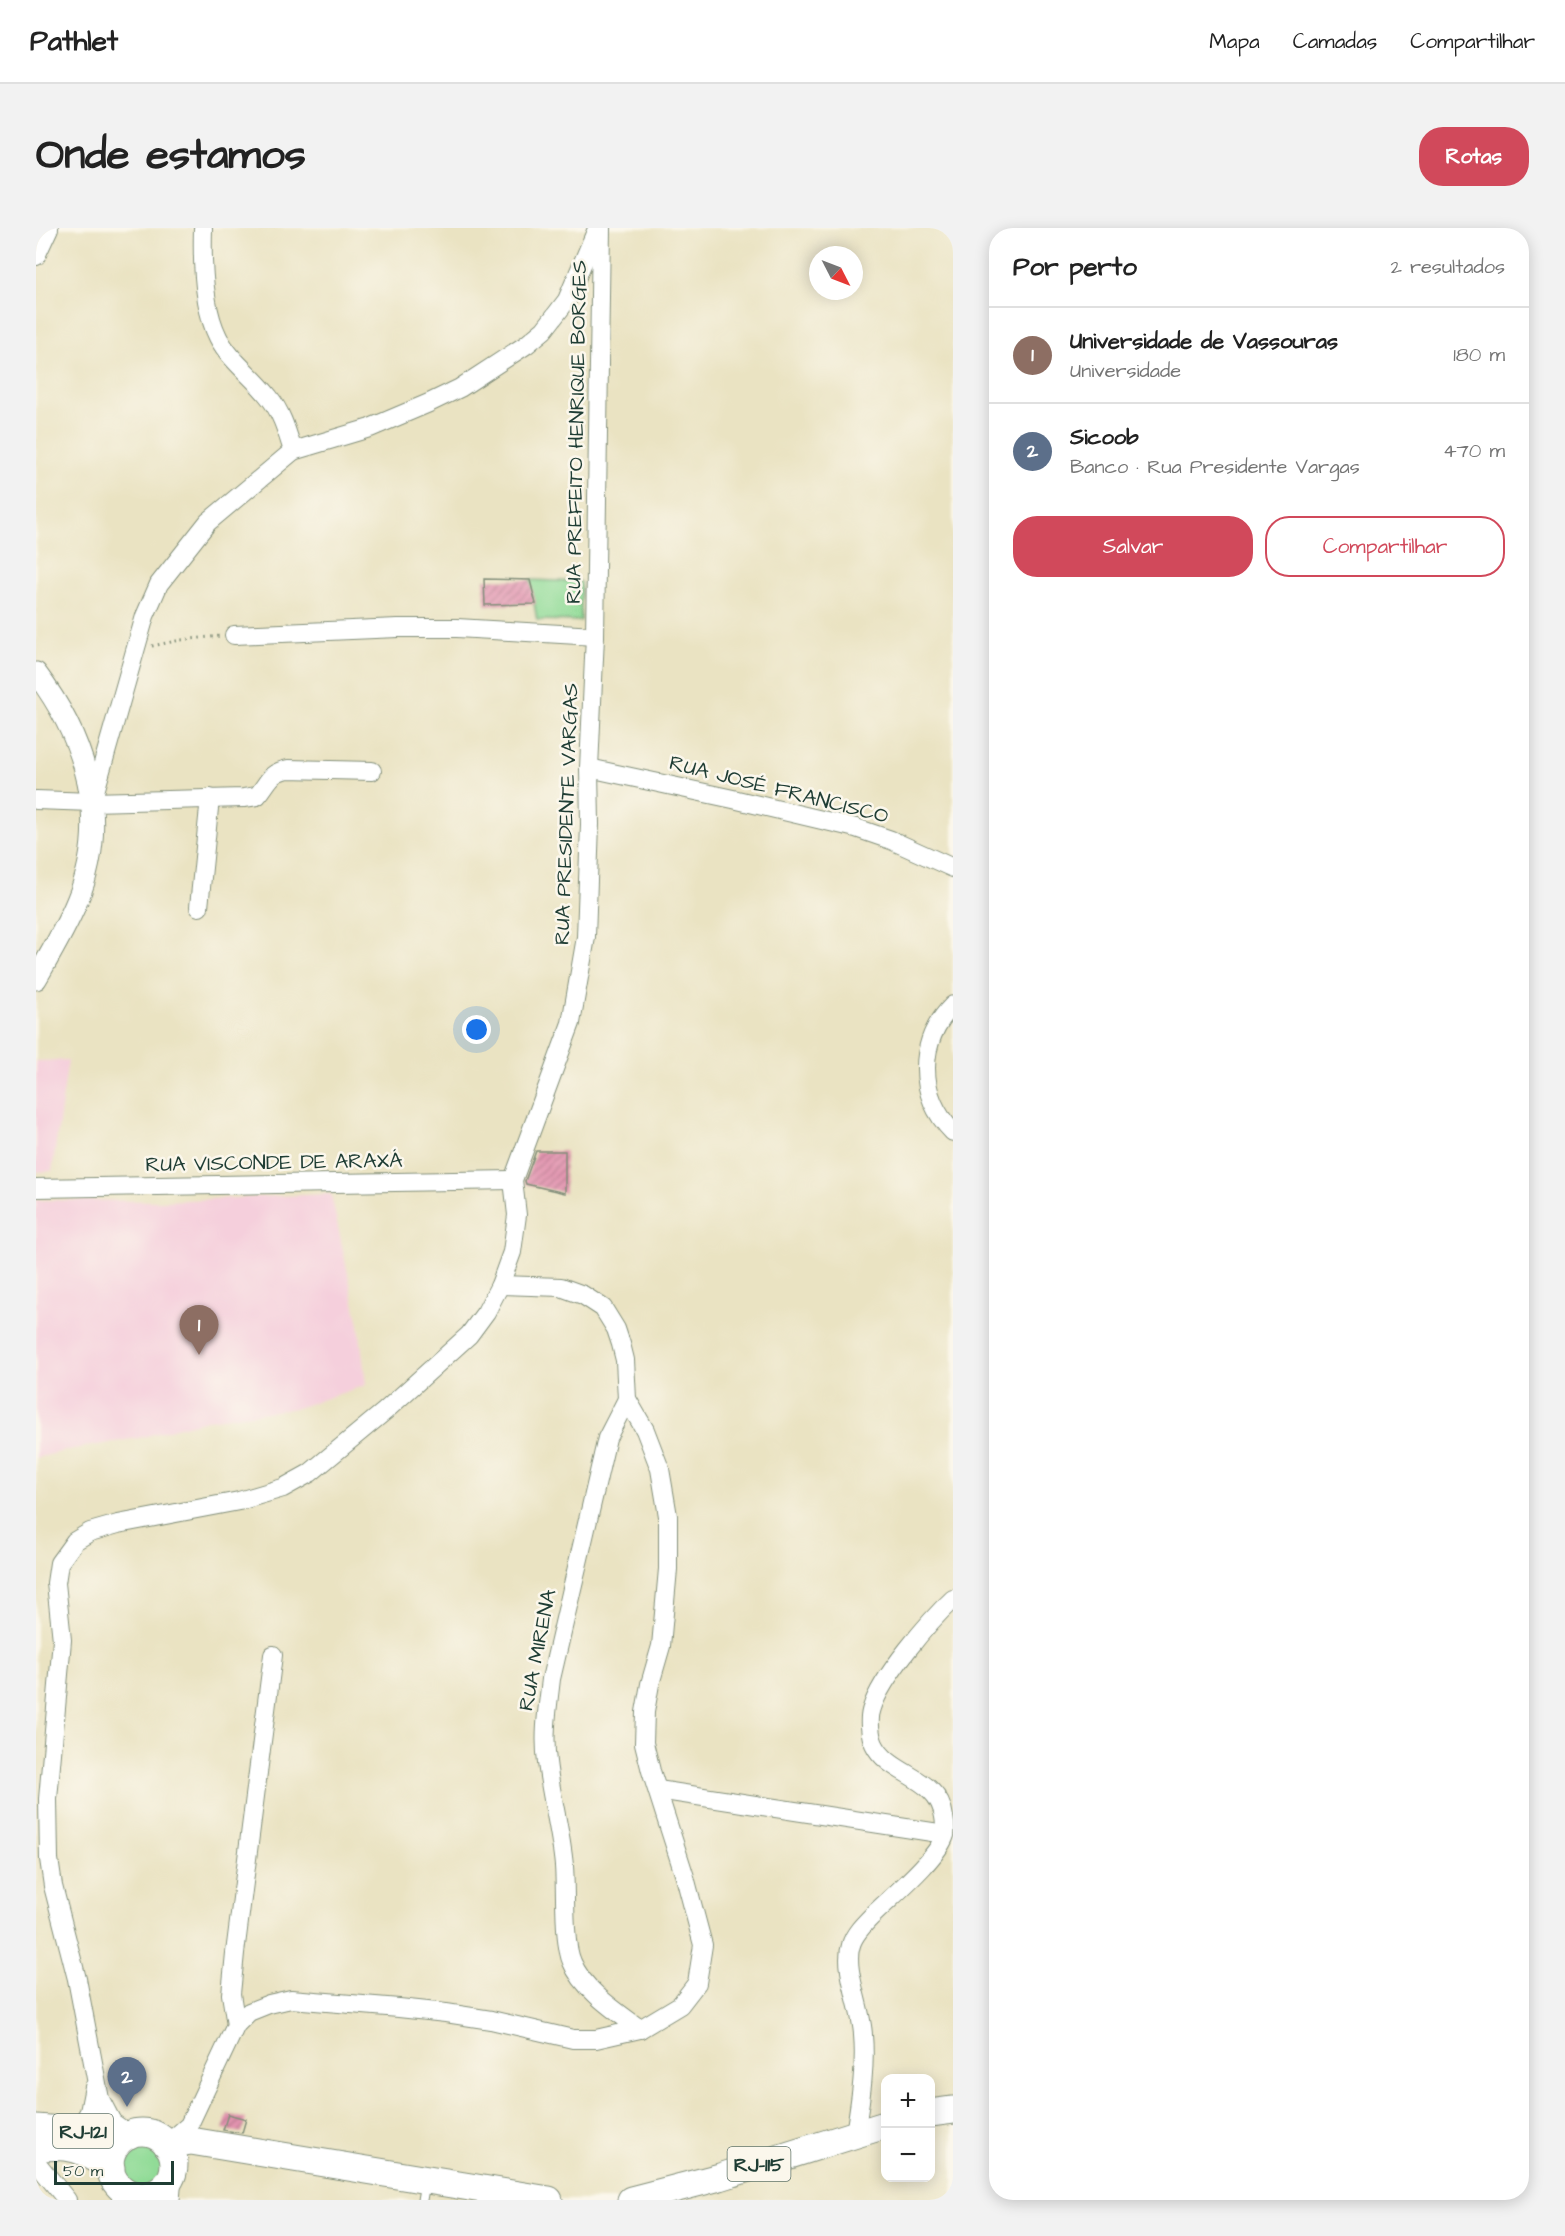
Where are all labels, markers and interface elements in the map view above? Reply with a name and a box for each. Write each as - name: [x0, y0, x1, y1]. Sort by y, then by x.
- text: Pathlet: [30, 22, 118, 61]
- text: Mapa: [1209, 27, 1260, 56]
- text: Camadas: [1293, 27, 1377, 56]
- text: Compartilhar: [1410, 27, 1535, 56]
- text: Onde estamos: [36, 127, 306, 185]
- button: Rotas: [1419, 127, 1529, 186]
- north arrow: [809, 246, 863, 300]
- text: Por perto: [1013, 249, 1137, 285]
- text: 2 resultados: [1391, 253, 1505, 281]
- street label: RUA PREFEITO HENRIQUE BORGES: [559, 260, 594, 604]
- text: Universidade de Vassouras: [1070, 326, 1338, 357]
- text: 1: [1031, 341, 1034, 369]
- text: 180 m: [1453, 341, 1505, 369]
- text: Universidade: [1070, 357, 1181, 385]
- text: Sicoob: [1070, 422, 1139, 453]
- text: 2: [1027, 437, 1038, 465]
- text: 470 m: [1443, 437, 1505, 465]
- text: Banco · Rua Presidente Vargas: [1070, 453, 1360, 481]
- button: Salvar: [1013, 516, 1253, 577]
- button: Compartilhar: [1265, 516, 1505, 577]
- street label: RUA PRESIDENTE VARGAS: [547, 682, 586, 946]
- street label: RUA JOSÉ FRANCISCO: [666, 748, 891, 831]
- your location: [462, 1015, 491, 1044]
- street label: RUA VISCONDE DE ARAXÁ: [145, 1146, 403, 1179]
- pin: 1: [180, 1306, 218, 1355]
- street label: RUA MIRENA: [512, 1586, 564, 1713]
- pin: 2: [108, 2058, 146, 2107]
- map controls: [881, 2074, 935, 2182]
- button: +: [881, 2074, 935, 2128]
- road number: RJ-121: [53, 2114, 113, 2148]
- button: −: [881, 2128, 935, 2182]
- road number: RJ-115: [728, 2147, 790, 2181]
- scale bar: [54, 2158, 174, 2186]
- text: 50 m: [63, 2160, 103, 2182]

